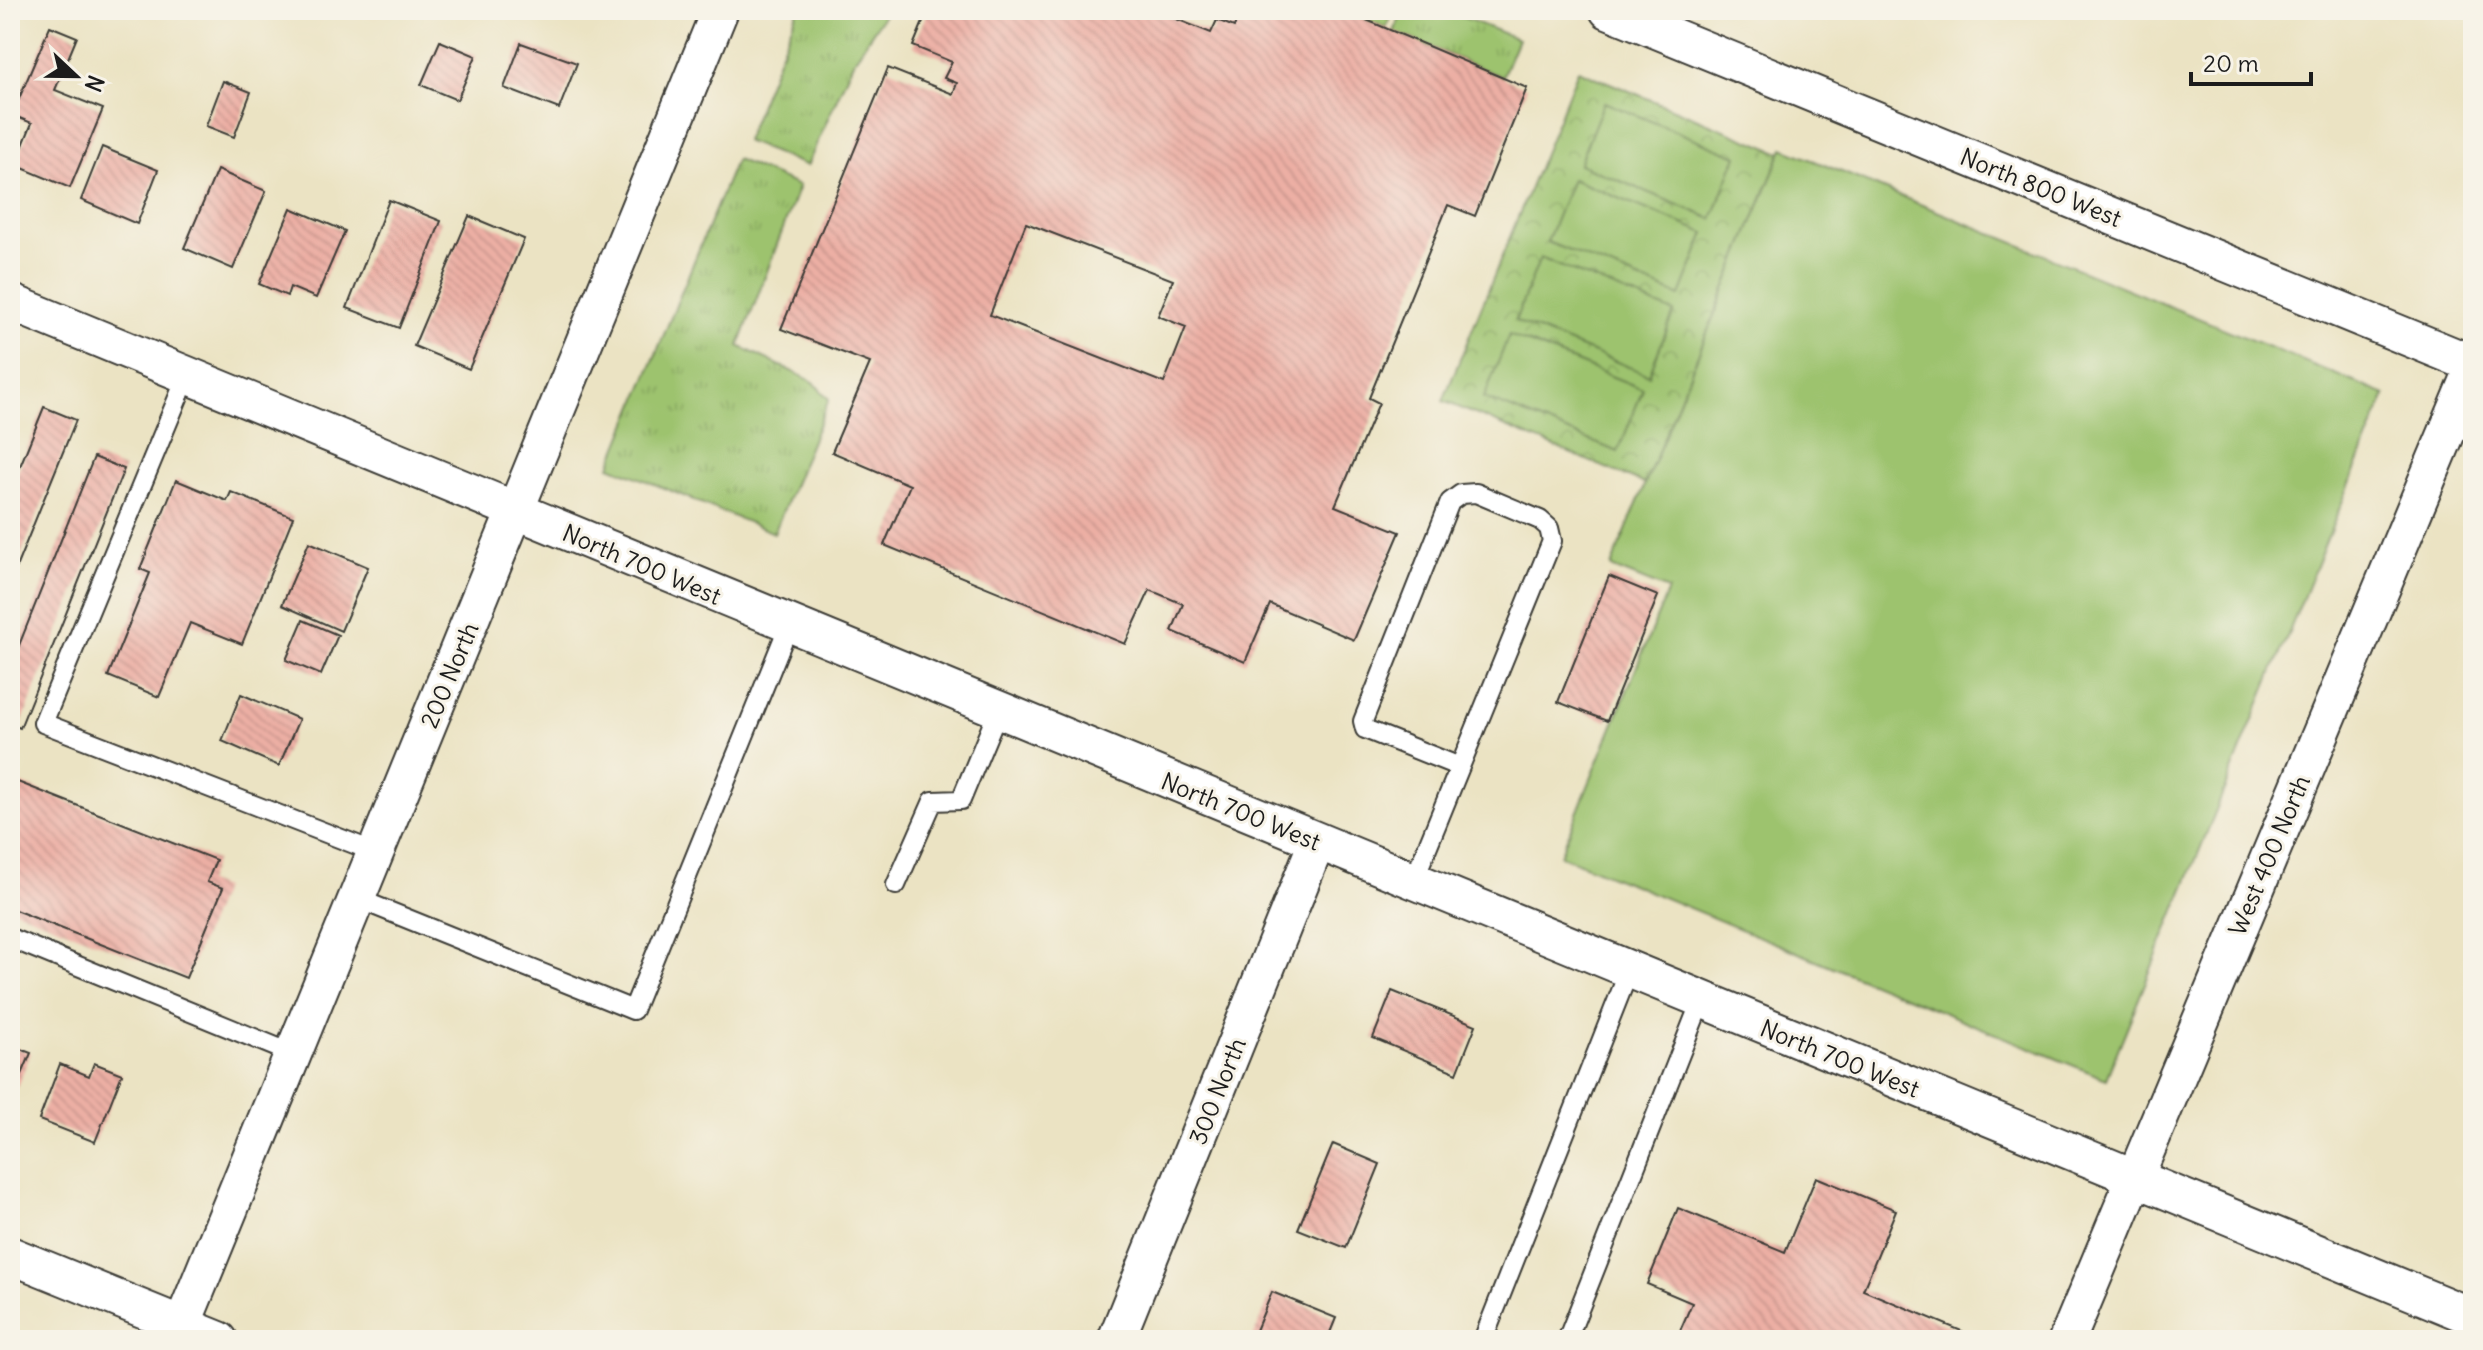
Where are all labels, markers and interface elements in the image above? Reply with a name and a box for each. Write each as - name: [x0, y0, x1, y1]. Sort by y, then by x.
- north arrow: [36, 36, 116, 116]
- scale bar: [2191, 36, 2311, 86]
- text: 20 m: [2203, 48, 2259, 78]
- text: N: [79, 71, 110, 96]
- street label: North 800 West: [1956, 141, 2126, 233]
- street label: North 700 West: [558, 517, 726, 611]
- street label: 200 North: [413, 618, 485, 732]
- street label: North 700 West: [1157, 765, 1325, 857]
- street label: West 400 North: [2222, 770, 2316, 940]
- street label: North 700 West: [1756, 1012, 1924, 1104]
- street label: 300 North: [1182, 1033, 1252, 1149]

